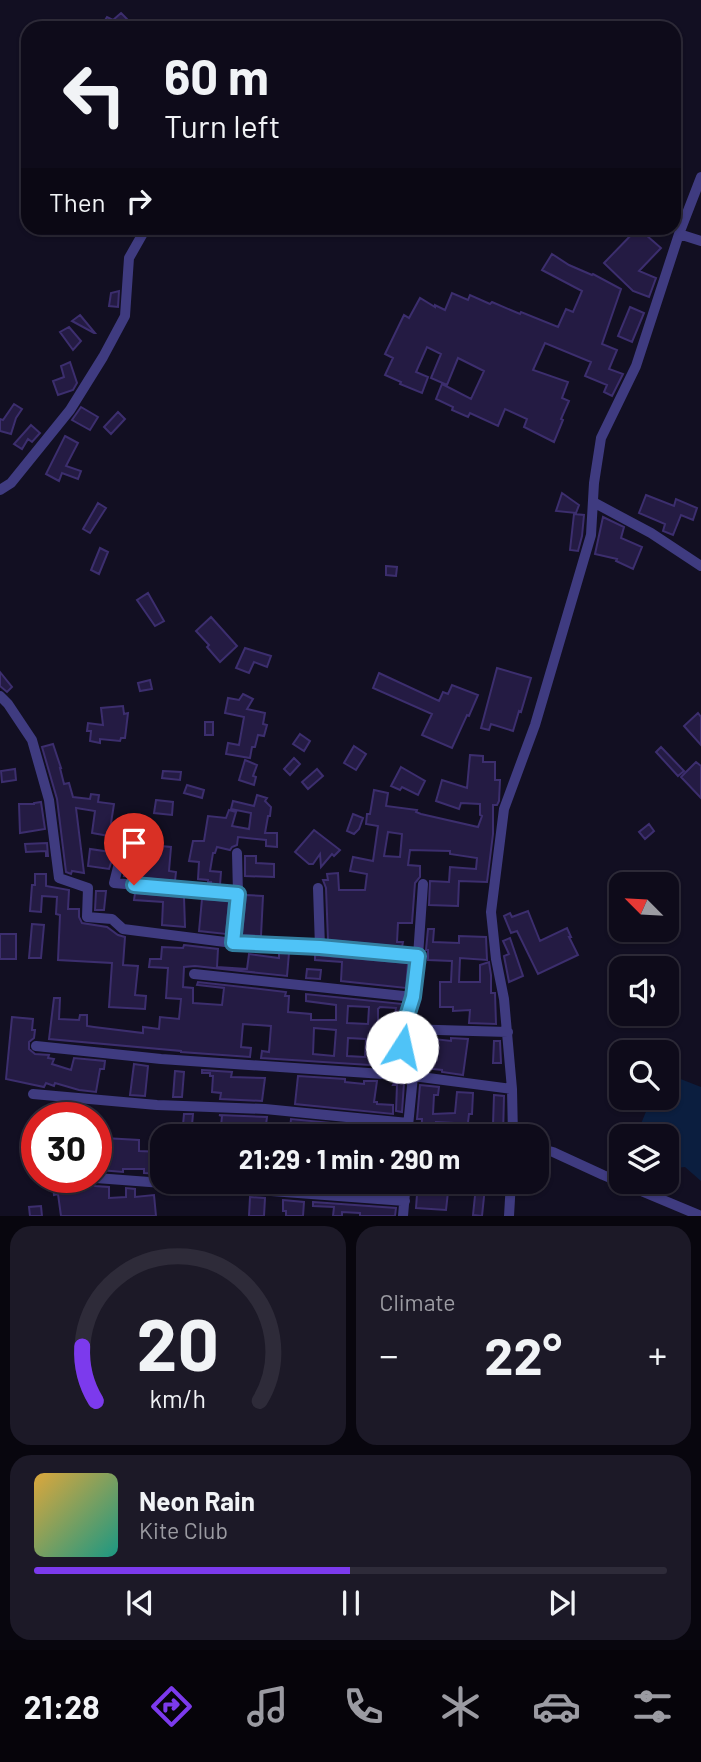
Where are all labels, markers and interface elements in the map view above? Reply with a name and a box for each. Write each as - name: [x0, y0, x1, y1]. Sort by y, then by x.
- text: 60 m: [164, 46, 269, 105]
- icon: left: [49, 49, 140, 140]
- text: Turn left: [164, 106, 281, 144]
- icon: right: [120, 182, 158, 220]
- text: Then: [49, 186, 106, 217]
- pin: [104, 813, 164, 885]
- icon: arrive: [115, 824, 153, 862]
- north arrow: [609, 872, 679, 942]
- map controls: [609, 872, 679, 1194]
- button: sound: [609, 956, 679, 1026]
- position arrow: [365, 1010, 439, 1084]
- button: search: [609, 1040, 679, 1110]
- speed limit sign: 30: [21, 1102, 112, 1193]
- button: layers: [609, 1124, 679, 1194]
- text: 21:29 · 1 min · 290 m: [239, 1143, 460, 1174]
- text: Climate: [380, 1288, 456, 1316]
- text: 20: [137, 1299, 219, 1387]
- text: 22°: [484, 1323, 562, 1385]
- text: −: [380, 1331, 399, 1377]
- text: +: [648, 1331, 667, 1377]
- text: km/h: [149, 1383, 206, 1413]
- text: Neon Rain: [139, 1485, 255, 1516]
- text: Kite Club: [139, 1516, 228, 1544]
- icon: previous: [121, 1584, 159, 1622]
- icon: pause: [332, 1584, 370, 1622]
- icon: next: [543, 1584, 581, 1622]
- icon: directions: [147, 1682, 196, 1731]
- icon: music: [243, 1682, 292, 1731]
- icon: phone: [339, 1682, 388, 1731]
- icon: climate: [436, 1682, 485, 1731]
- icon: car: [532, 1682, 581, 1731]
- icon: filters: [628, 1682, 677, 1731]
- text: 21:28: [24, 1687, 100, 1725]

